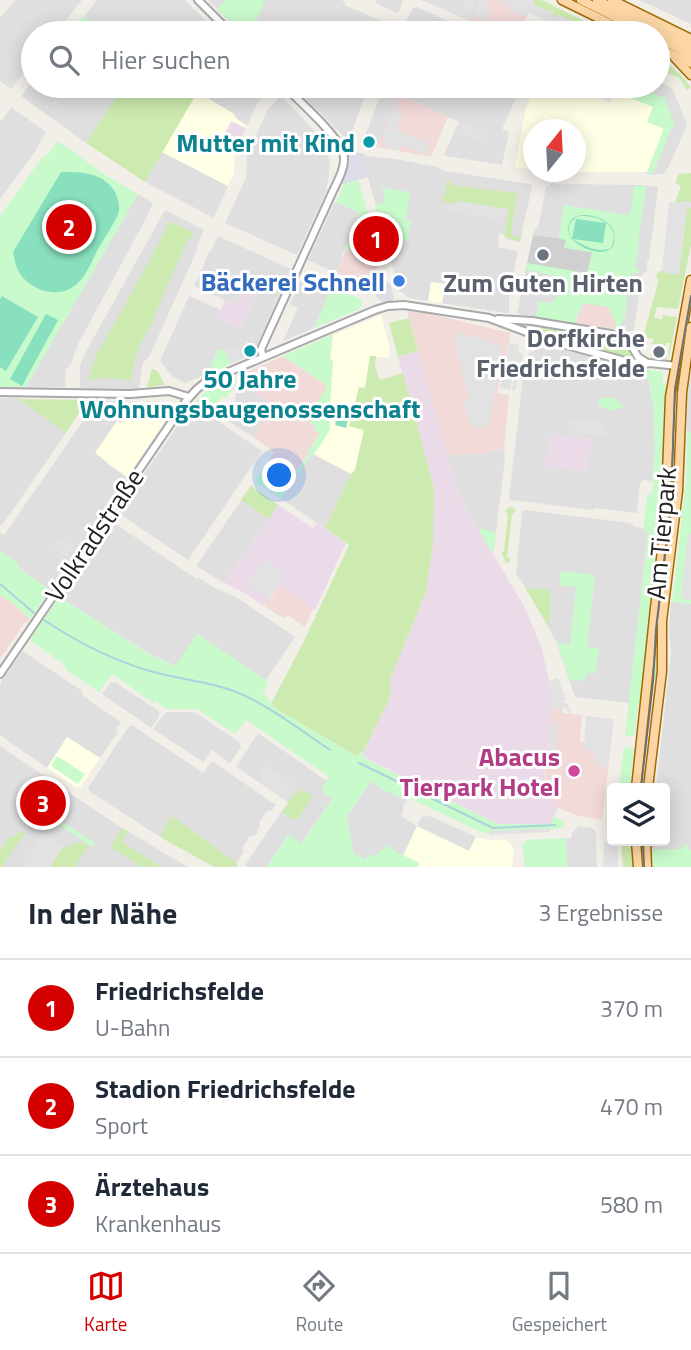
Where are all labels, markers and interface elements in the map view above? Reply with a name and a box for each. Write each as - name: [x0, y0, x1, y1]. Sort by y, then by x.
- search box: [21, 21, 670, 98]
- text: Hier suchen: [101, 40, 230, 79]
- icon: search: [45, 41, 83, 79]
- north arrow: [523, 119, 586, 182]
- place label: Mutter mit Kind: [176, 123, 355, 162]
- marker: Mutter mit Kind: [361, 134, 377, 150]
- pin: 2: [46, 201, 92, 253]
- pin: 1: [353, 213, 399, 265]
- marker: Zum Guten Hirten: [535, 247, 551, 263]
- place label: Bäckerei Schnell: [201, 262, 385, 301]
- place label: Zum Guten Hirten: [443, 263, 643, 302]
- marker: Bäckerei Schnell: [391, 273, 407, 289]
- place label: Dorfkirche Friedrichsfelde: [476, 318, 645, 387]
- marker: 50 Jahre Wohnungsbaugenossenschaft: [242, 343, 258, 359]
- marker: Dorfkirche Friedrichsfelde: [651, 344, 667, 360]
- place label: 50 Jahre Wohnungsbaugenossenschaft: [80, 359, 420, 428]
- your location: [262, 458, 296, 492]
- street label: Volkradstraße: [35, 460, 153, 610]
- street label: Am Tierpark: [636, 465, 686, 601]
- place label: Abacus Tierpark Hotel: [399, 737, 560, 806]
- marker: Abacus Tierpark Hotel: [566, 763, 582, 779]
- pin: 3: [20, 777, 66, 829]
- map controls: [607, 783, 670, 846]
- button: layers: [607, 783, 670, 846]
- text: In der Nähe: [28, 890, 177, 936]
- text: 3 Ergebnisse: [539, 895, 663, 930]
- text: Friedrichsfelde: [95, 971, 264, 1010]
- text: 1: [45, 991, 57, 1026]
- text: 370 m: [600, 991, 663, 1026]
- text: U-Bahn: [95, 1010, 170, 1045]
- text: Stadion Friedrichsfelde: [95, 1069, 356, 1108]
- text: 2: [45, 1089, 57, 1124]
- text: 470 m: [600, 1089, 663, 1124]
- text: Sport: [95, 1108, 148, 1143]
- text: Ärztehaus: [95, 1167, 209, 1206]
- text: 3: [45, 1187, 57, 1222]
- text: 580 m: [600, 1187, 663, 1222]
- text: Krankenhaus: [95, 1206, 221, 1241]
- tab: Karte: [84, 1267, 127, 1338]
- tab: Route: [296, 1267, 343, 1338]
- tab: Gespeichert: [512, 1267, 607, 1338]

